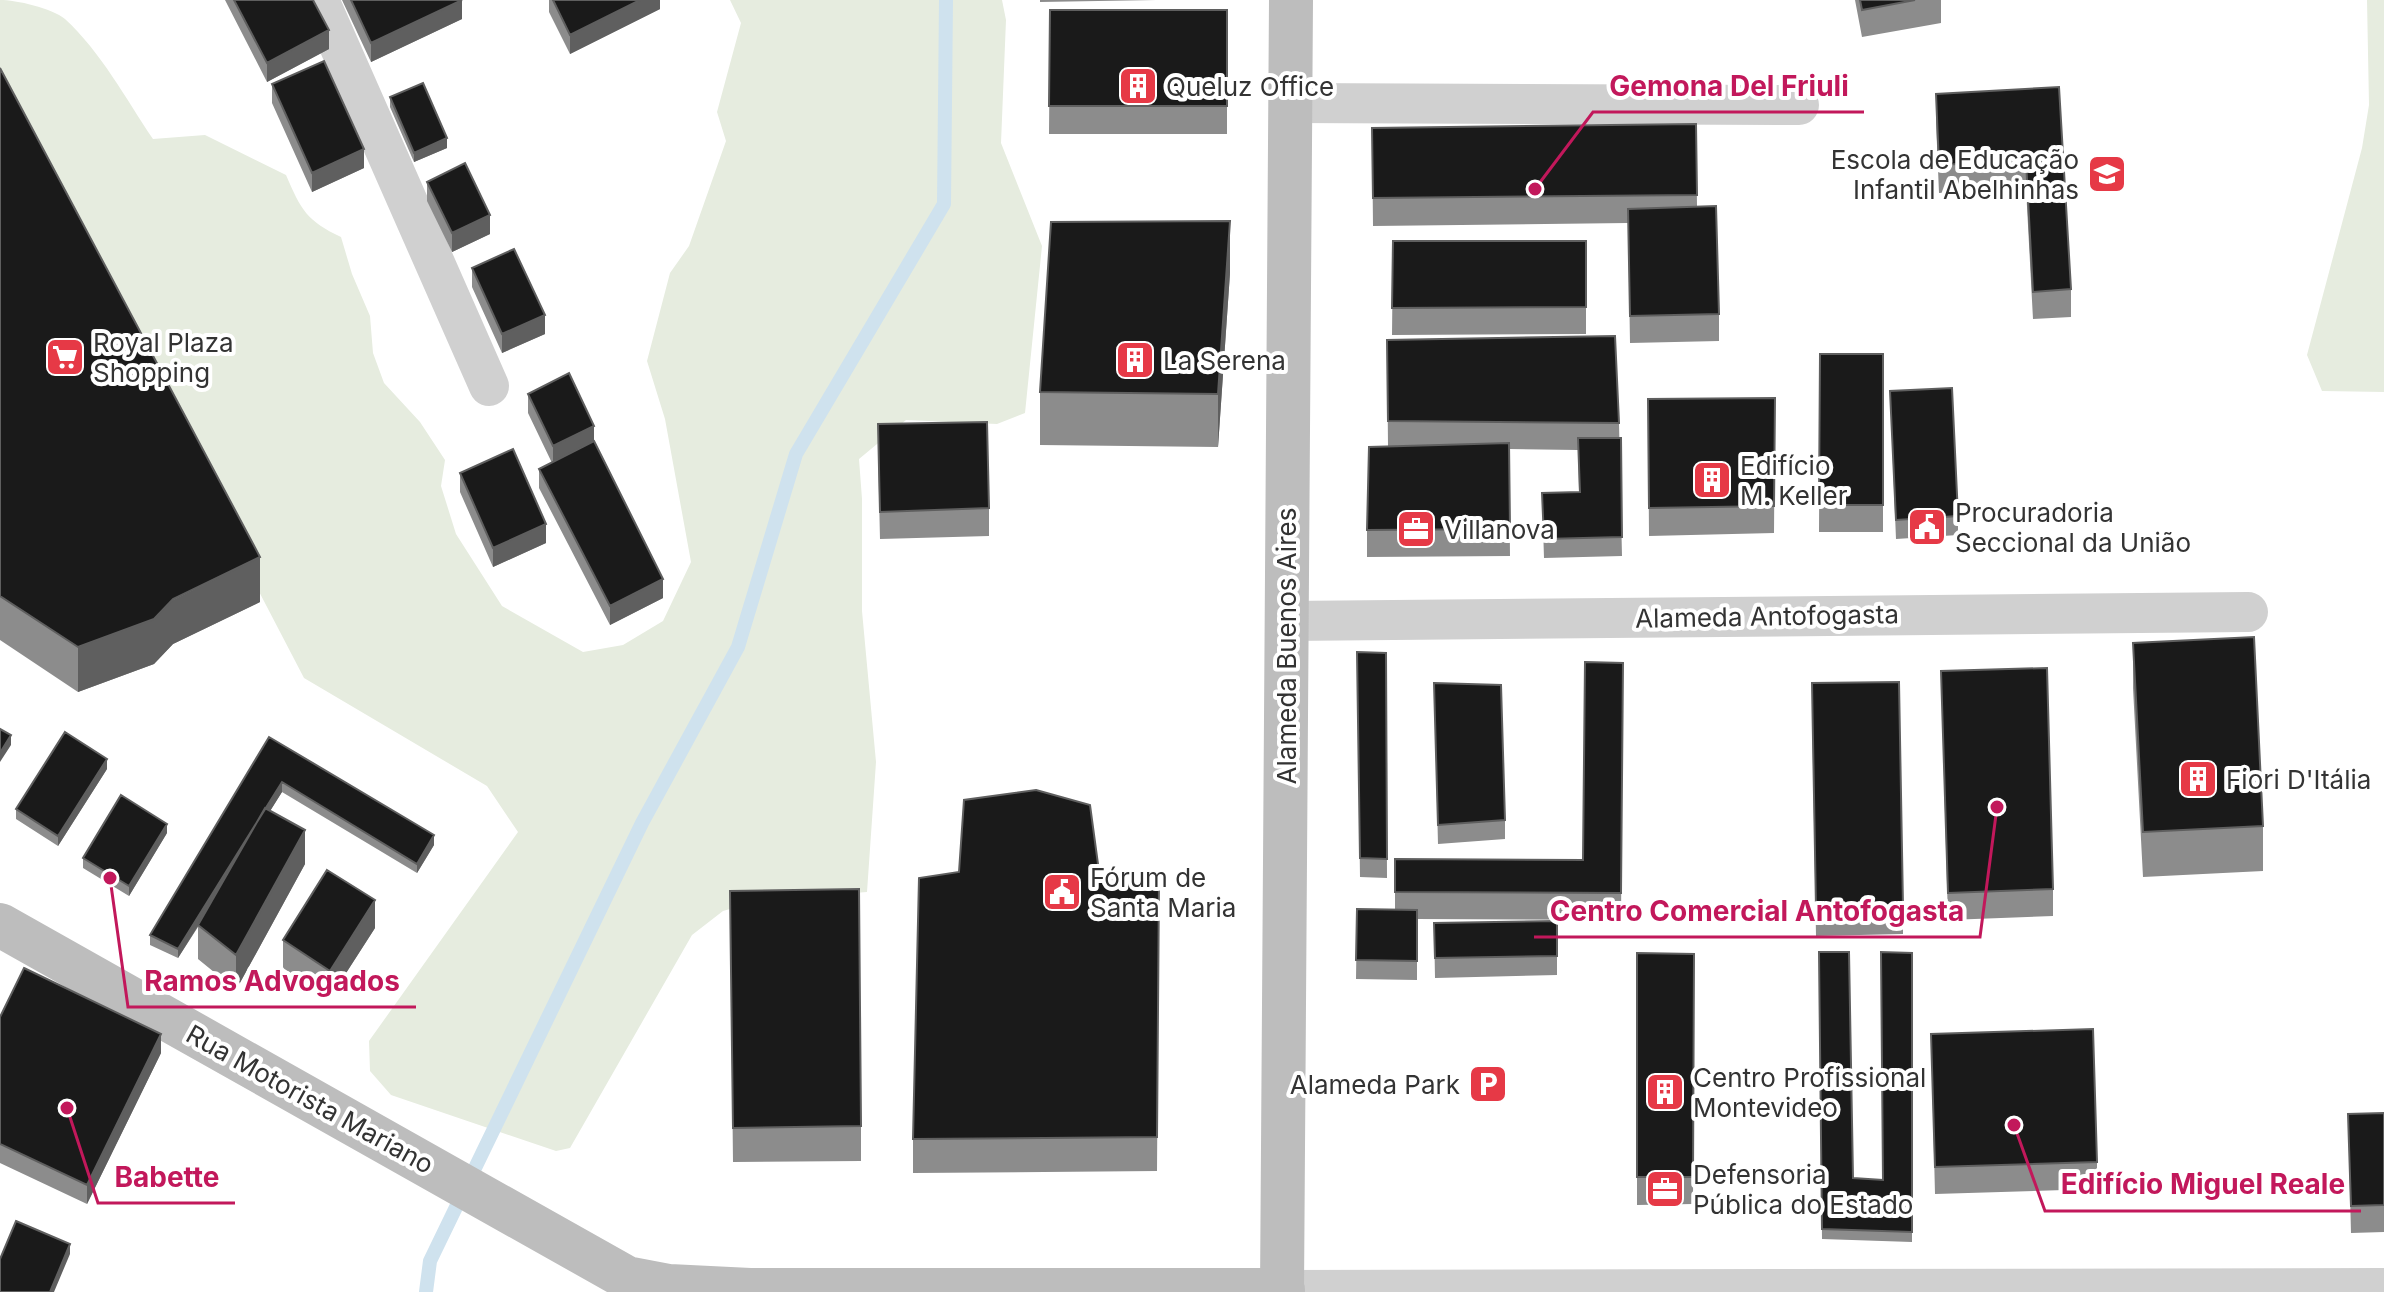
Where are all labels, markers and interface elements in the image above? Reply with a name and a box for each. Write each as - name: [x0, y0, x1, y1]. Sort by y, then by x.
- callout: Gemona Del Friuli: [1593, 60, 1864, 112]
- building icon: Queluz Office: [1117, 65, 1159, 107]
- text: Gemona Del Friuli: [1609, 69, 1849, 103]
- place label: Queluz Office: [1166, 71, 1334, 102]
- place label: Escola de Educação Infantil Abelhinhas: [1831, 144, 2079, 205]
- school or university icon: Escola de Educação Infantil Abelhinhas: [2086, 153, 2128, 195]
- place label: Royal Plaza Shopping: [93, 327, 234, 388]
- supermarket icon: Royal Plaza Shopping: [44, 336, 86, 378]
- building icon: La Serena: [1114, 339, 1156, 381]
- place label: La Serena: [1163, 345, 1286, 376]
- place label: Edifício M. Keller: [1740, 450, 1848, 511]
- building icon: Edifício M. Keller: [1691, 459, 1733, 501]
- place label: Procuradoria Seccional da União: [1955, 497, 2191, 558]
- public building icon: Procuradoria Seccional da União: [1906, 506, 1948, 548]
- street label: Alameda Buenos Aires: [1271, 508, 1302, 784]
- office icon: Villanova: [1395, 508, 1437, 550]
- place label: Villanova: [1444, 514, 1555, 545]
- street label: Alameda Antofogasta: [1635, 598, 1899, 634]
- building icon: Fiori D'Itália: [2177, 758, 2219, 800]
- place label: Fiori D'Itália: [2226, 764, 2371, 795]
- place label: Fórum de Santa Maria: [1090, 862, 1236, 923]
- public building icon: Fórum de Santa Maria: [1041, 871, 1083, 913]
- callout: Centro Comercial Antofogasta: [1534, 885, 1980, 937]
- text: Centro Comercial Antofogasta: [1550, 894, 1964, 928]
- callout: Ramos Advogados: [128, 955, 416, 1007]
- text: Ramos Advogados: [144, 964, 400, 998]
- street label: Rua Motorista Mariano: [181, 1018, 439, 1180]
- place label: Centro Profissional Montevideo: [1693, 1062, 1926, 1123]
- parking icon: Alameda Park: [1467, 1063, 1509, 1105]
- place label: Alameda Park: [1290, 1069, 1460, 1100]
- building icon: Centro Profissional Montevideo: [1644, 1071, 1686, 1113]
- callout: Babette: [98, 1151, 235, 1203]
- place label: Defensoria Pública do Estado: [1693, 1159, 1913, 1220]
- callout: Edifício Miguel Reale: [2045, 1159, 2361, 1211]
- text: Babette: [114, 1160, 220, 1194]
- text: Edifício Miguel Reale: [2061, 1167, 2345, 1201]
- office icon: Defensoria Pública do Estado: [1644, 1168, 1686, 1210]

